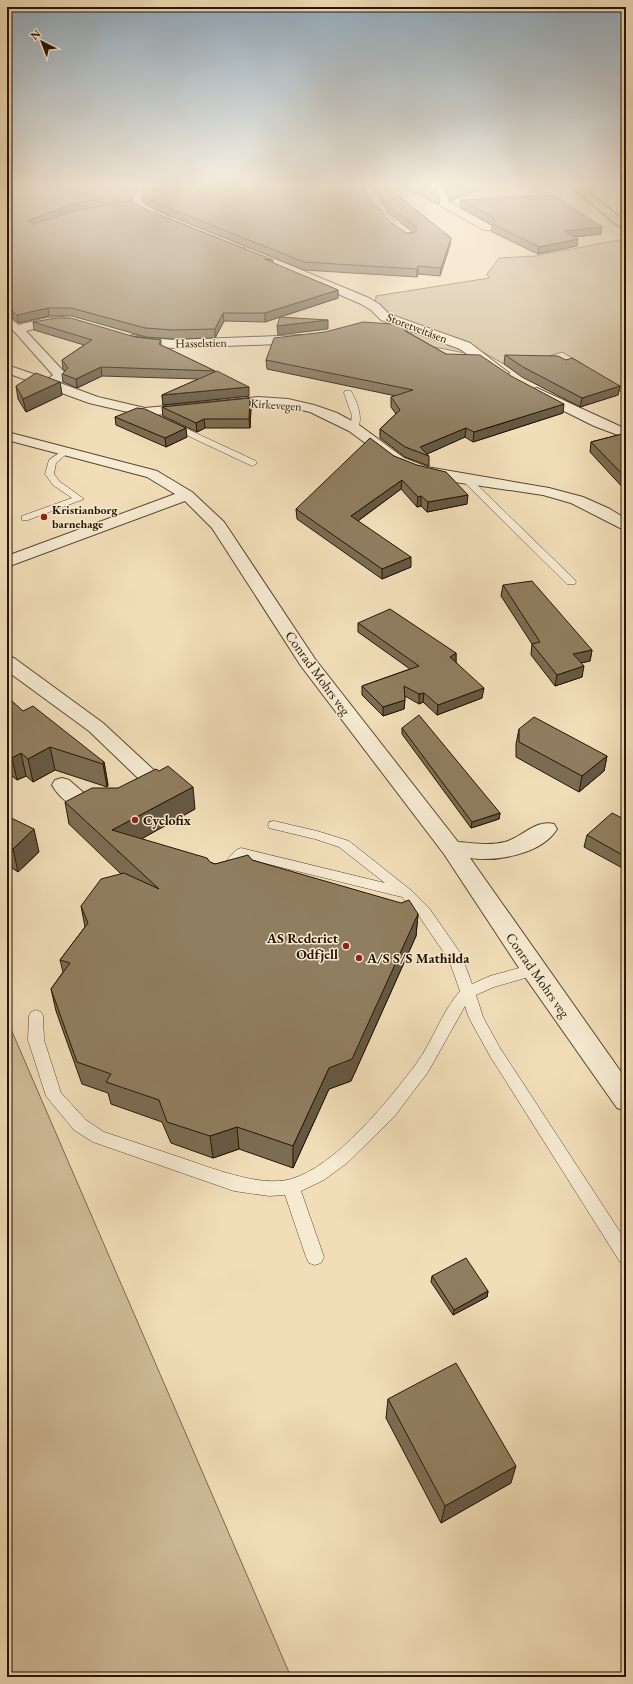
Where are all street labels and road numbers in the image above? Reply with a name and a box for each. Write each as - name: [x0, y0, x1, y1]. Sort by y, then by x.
- street label: Storetveitåsen: [384, 309, 450, 347]
- street label: Hasselstien: [175, 335, 228, 351]
- street label: Kirkevegen: [250, 395, 303, 415]
- street label: Conrad Mohrs veg: [281, 627, 355, 719]
- street label: Conrad Mohrs veg: [502, 929, 575, 1022]

